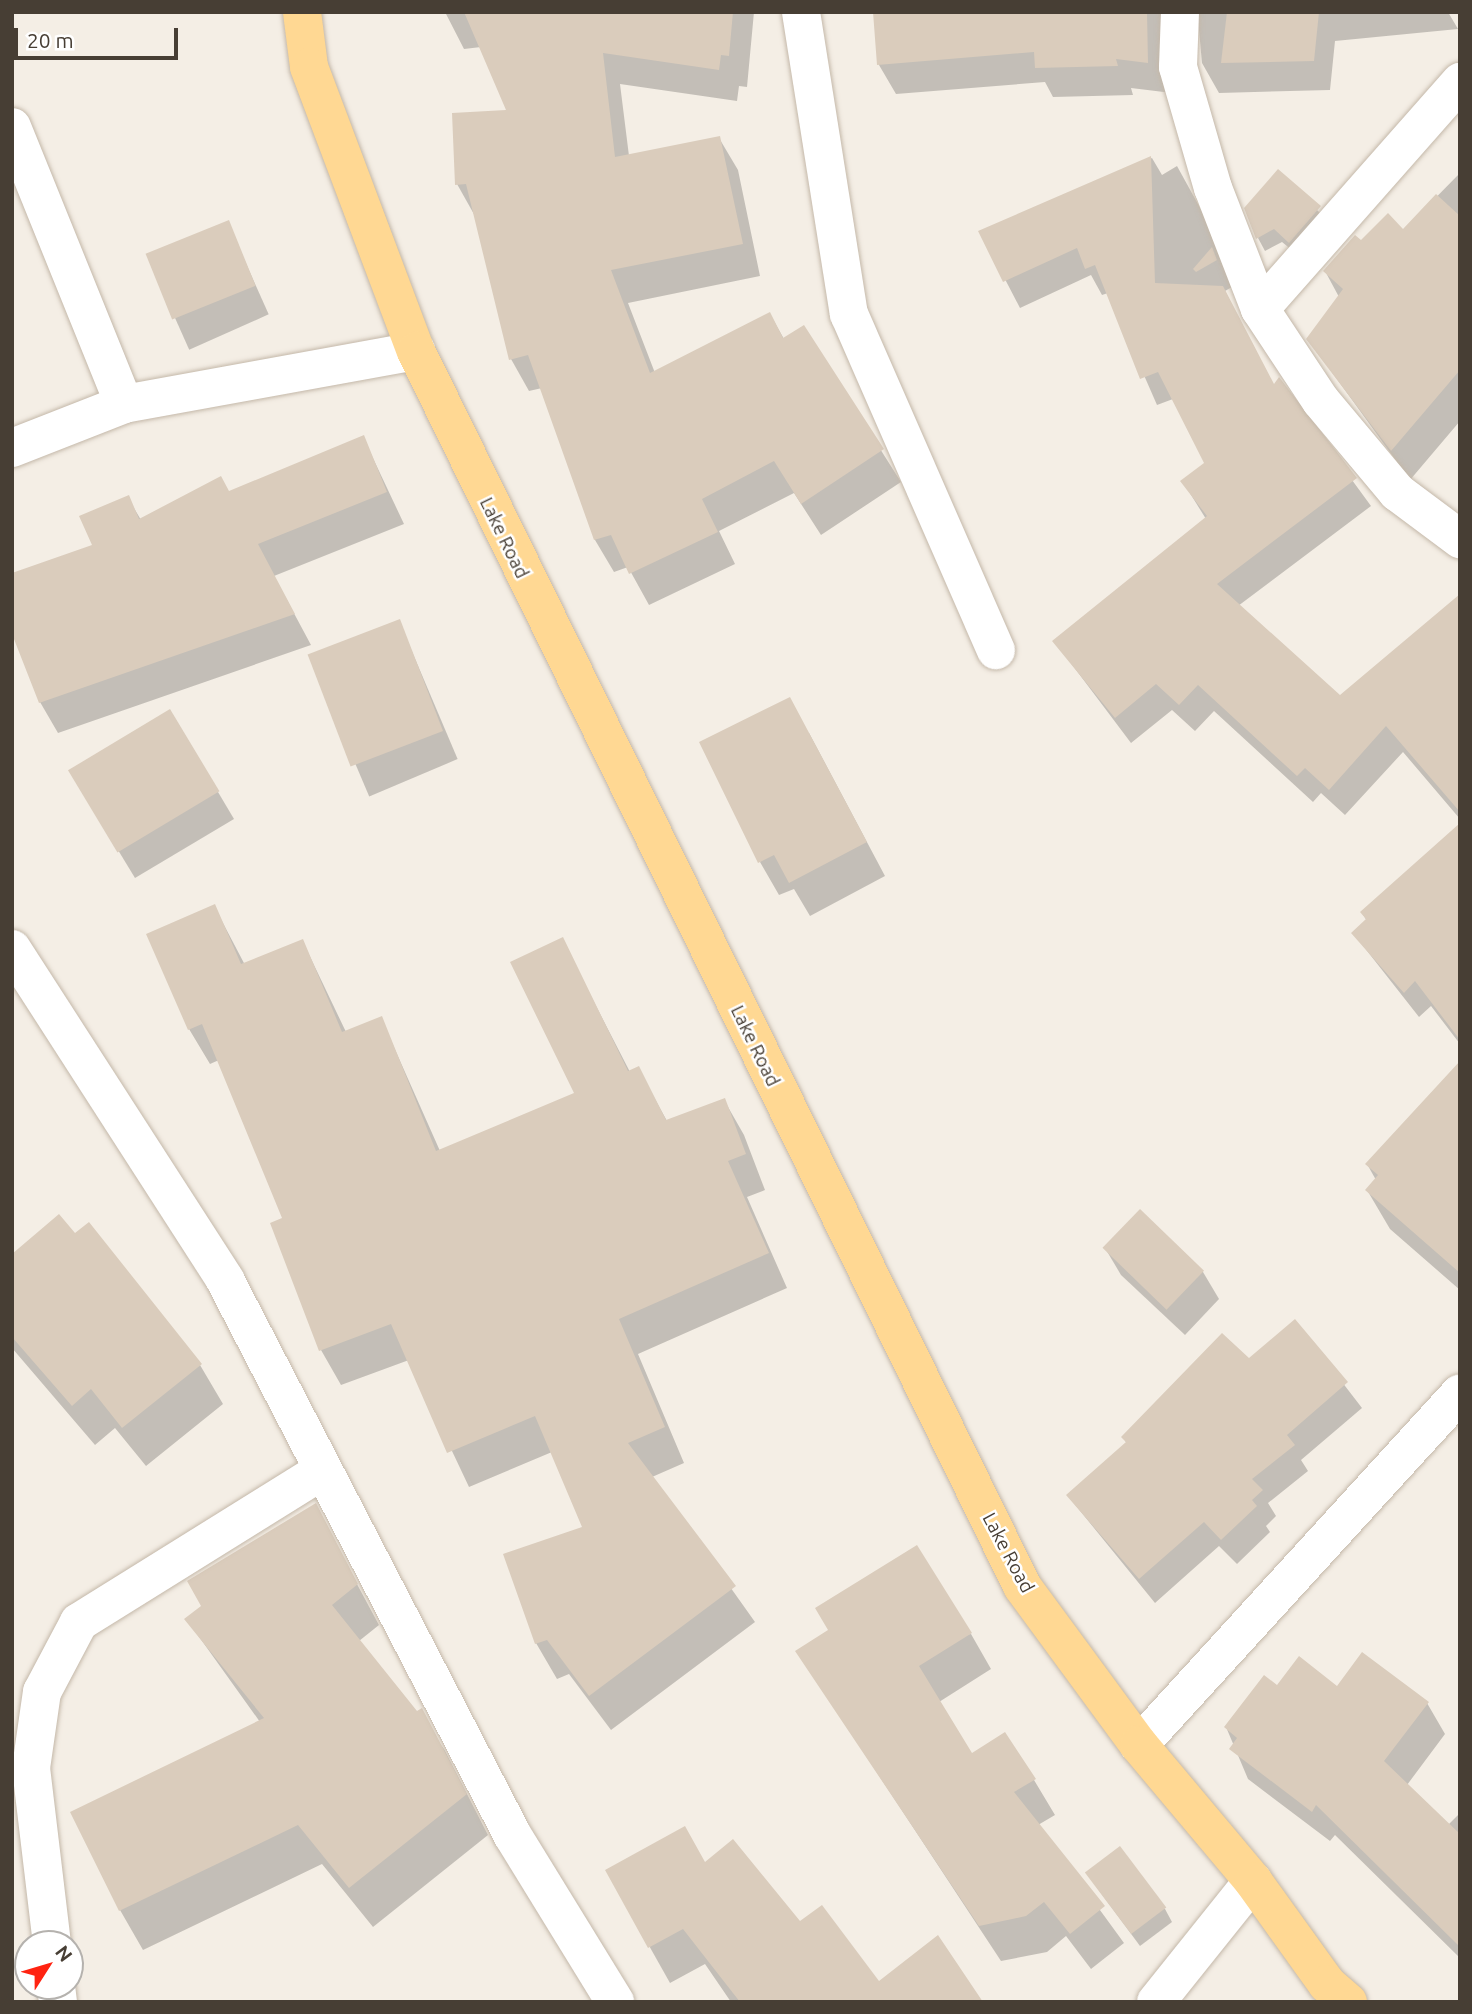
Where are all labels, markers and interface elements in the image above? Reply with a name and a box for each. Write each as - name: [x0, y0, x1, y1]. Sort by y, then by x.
- scale bar: [18, 14, 182, 58]
- text: 20 m: [27, 28, 74, 52]
- street label: Lake Road: [475, 494, 533, 582]
- street label: Lake Road: [726, 1002, 784, 1090]
- street label: Lake Road: [977, 1509, 1039, 1597]
- north arrow: [14, 1930, 84, 2000]
- text: N: [51, 1941, 77, 1966]

